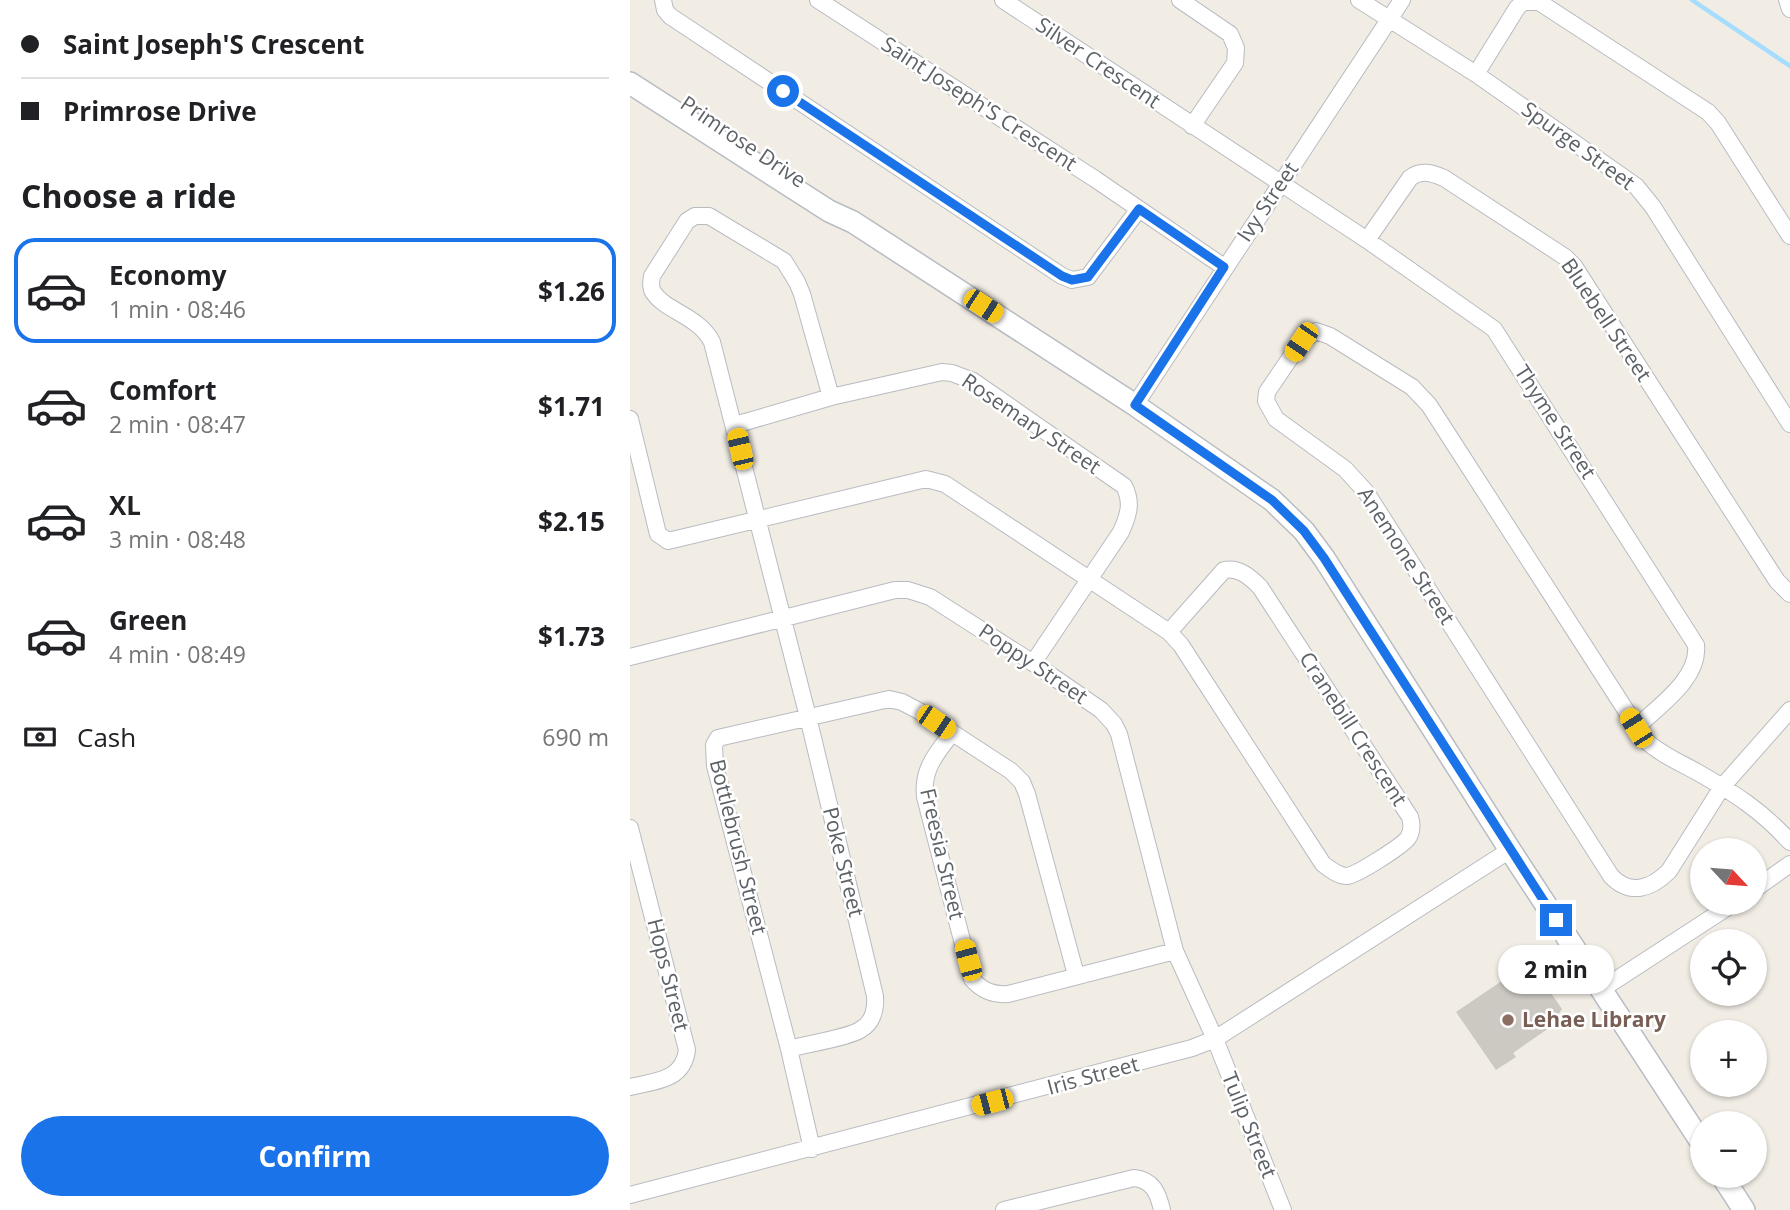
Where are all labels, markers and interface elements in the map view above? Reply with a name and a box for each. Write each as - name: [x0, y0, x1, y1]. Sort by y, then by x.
- street label: Silver Crescent: [1031, 10, 1166, 114]
- text: Saint Joseph'S Crescent: [63, 26, 364, 62]
- street label: Saint Joseph'S Crescent: [877, 29, 1083, 177]
- route start: [767, 75, 799, 107]
- street label: Primrose Drive: [675, 89, 812, 194]
- text: Primrose Drive: [63, 93, 257, 129]
- street label: Spurge Street: [1517, 95, 1641, 196]
- street label: Ivy Street: [1230, 156, 1304, 247]
- text: Choose a ride: [21, 174, 236, 217]
- street label: Bluebell Street: [1555, 252, 1658, 387]
- text: Economy: [109, 257, 227, 293]
- icon: car: [25, 259, 88, 322]
- text: $1.26: [538, 273, 605, 309]
- car: [960, 286, 1007, 326]
- text: 1 min · 08:46: [109, 293, 246, 325]
- car: [1281, 319, 1322, 365]
- street label: Thyme Street: [1509, 359, 1603, 484]
- street label: Rosemary Street: [957, 366, 1106, 480]
- text: Comfort: [109, 372, 216, 408]
- icon: car: [25, 374, 88, 437]
- text: $1.71: [538, 388, 605, 424]
- text: 2 min · 08:47: [109, 408, 246, 440]
- car: [726, 426, 755, 472]
- street label: Anemone Street: [1352, 481, 1462, 630]
- text: XL: [109, 487, 141, 523]
- icon: car: [25, 489, 88, 552]
- text: $2.15: [538, 503, 605, 539]
- text: 3 min · 08:48: [109, 523, 246, 555]
- text: Green: [109, 602, 187, 638]
- icon: car: [25, 604, 88, 667]
- street label: Poppy Street: [974, 616, 1093, 710]
- text: $1.73: [538, 618, 605, 654]
- text: 4 min · 08:49: [109, 638, 246, 670]
- street label: Cranebill Crescent: [1294, 646, 1414, 811]
- car: [913, 702, 960, 742]
- car: [1616, 705, 1657, 751]
- icon: cash: [21, 718, 59, 756]
- text: Cash: [77, 719, 136, 755]
- text: 690 m: [542, 721, 609, 753]
- street label: Bottlebrush Street: [704, 756, 774, 937]
- street label: Freesia Street: [914, 785, 972, 922]
- street label: Poke Street: [817, 804, 871, 920]
- north arrow: [1690, 838, 1768, 915]
- map controls: [1690, 838, 1767, 1188]
- route end: [1540, 904, 1572, 936]
- street label: Hops Street: [641, 916, 696, 1034]
- button: locate: [1690, 929, 1767, 1006]
- car: [953, 937, 984, 983]
- callout: 2 min: [1498, 944, 1614, 993]
- text: 2 min: [1524, 953, 1588, 985]
- place label: Lehae Library: [1522, 1005, 1666, 1033]
- marker: Lehae Library: [1500, 1012, 1516, 1028]
- button: +: [1690, 1020, 1767, 1097]
- street label: Iris Street: [1044, 1049, 1142, 1101]
- street label: Tulip Street: [1216, 1067, 1284, 1182]
- car: [969, 1086, 1016, 1118]
- button: −: [1690, 1111, 1767, 1188]
- button: Confirm: [21, 1116, 609, 1196]

